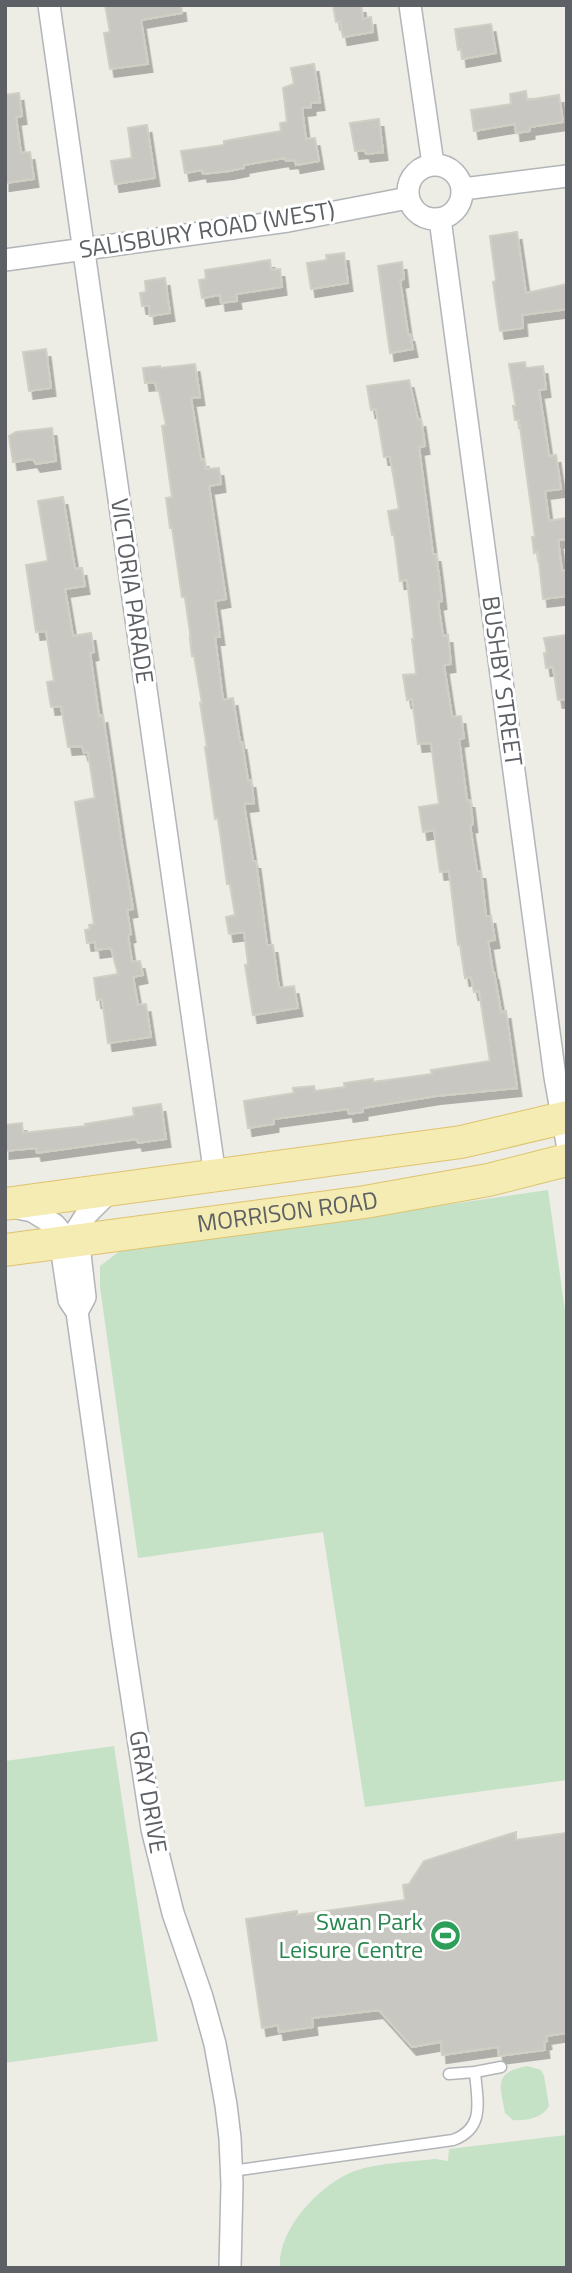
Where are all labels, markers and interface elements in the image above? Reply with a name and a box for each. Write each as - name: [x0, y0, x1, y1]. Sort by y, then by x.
- street label: SALISBURY ROAD (WEST): [76, 191, 337, 267]
- street label: VICTORIA PARADE: [102, 496, 164, 686]
- street label: BUSHBY STREET: [473, 593, 533, 769]
- street label: MORRISON ROAD: [195, 1181, 381, 1241]
- street label: GRAY DRIVE: [120, 1728, 177, 1856]
- place label: Swan Park Leisure Centre: [279, 1903, 423, 1967]
- sports icon: Swan Park Leisure Centre: [429, 1919, 463, 1953]

